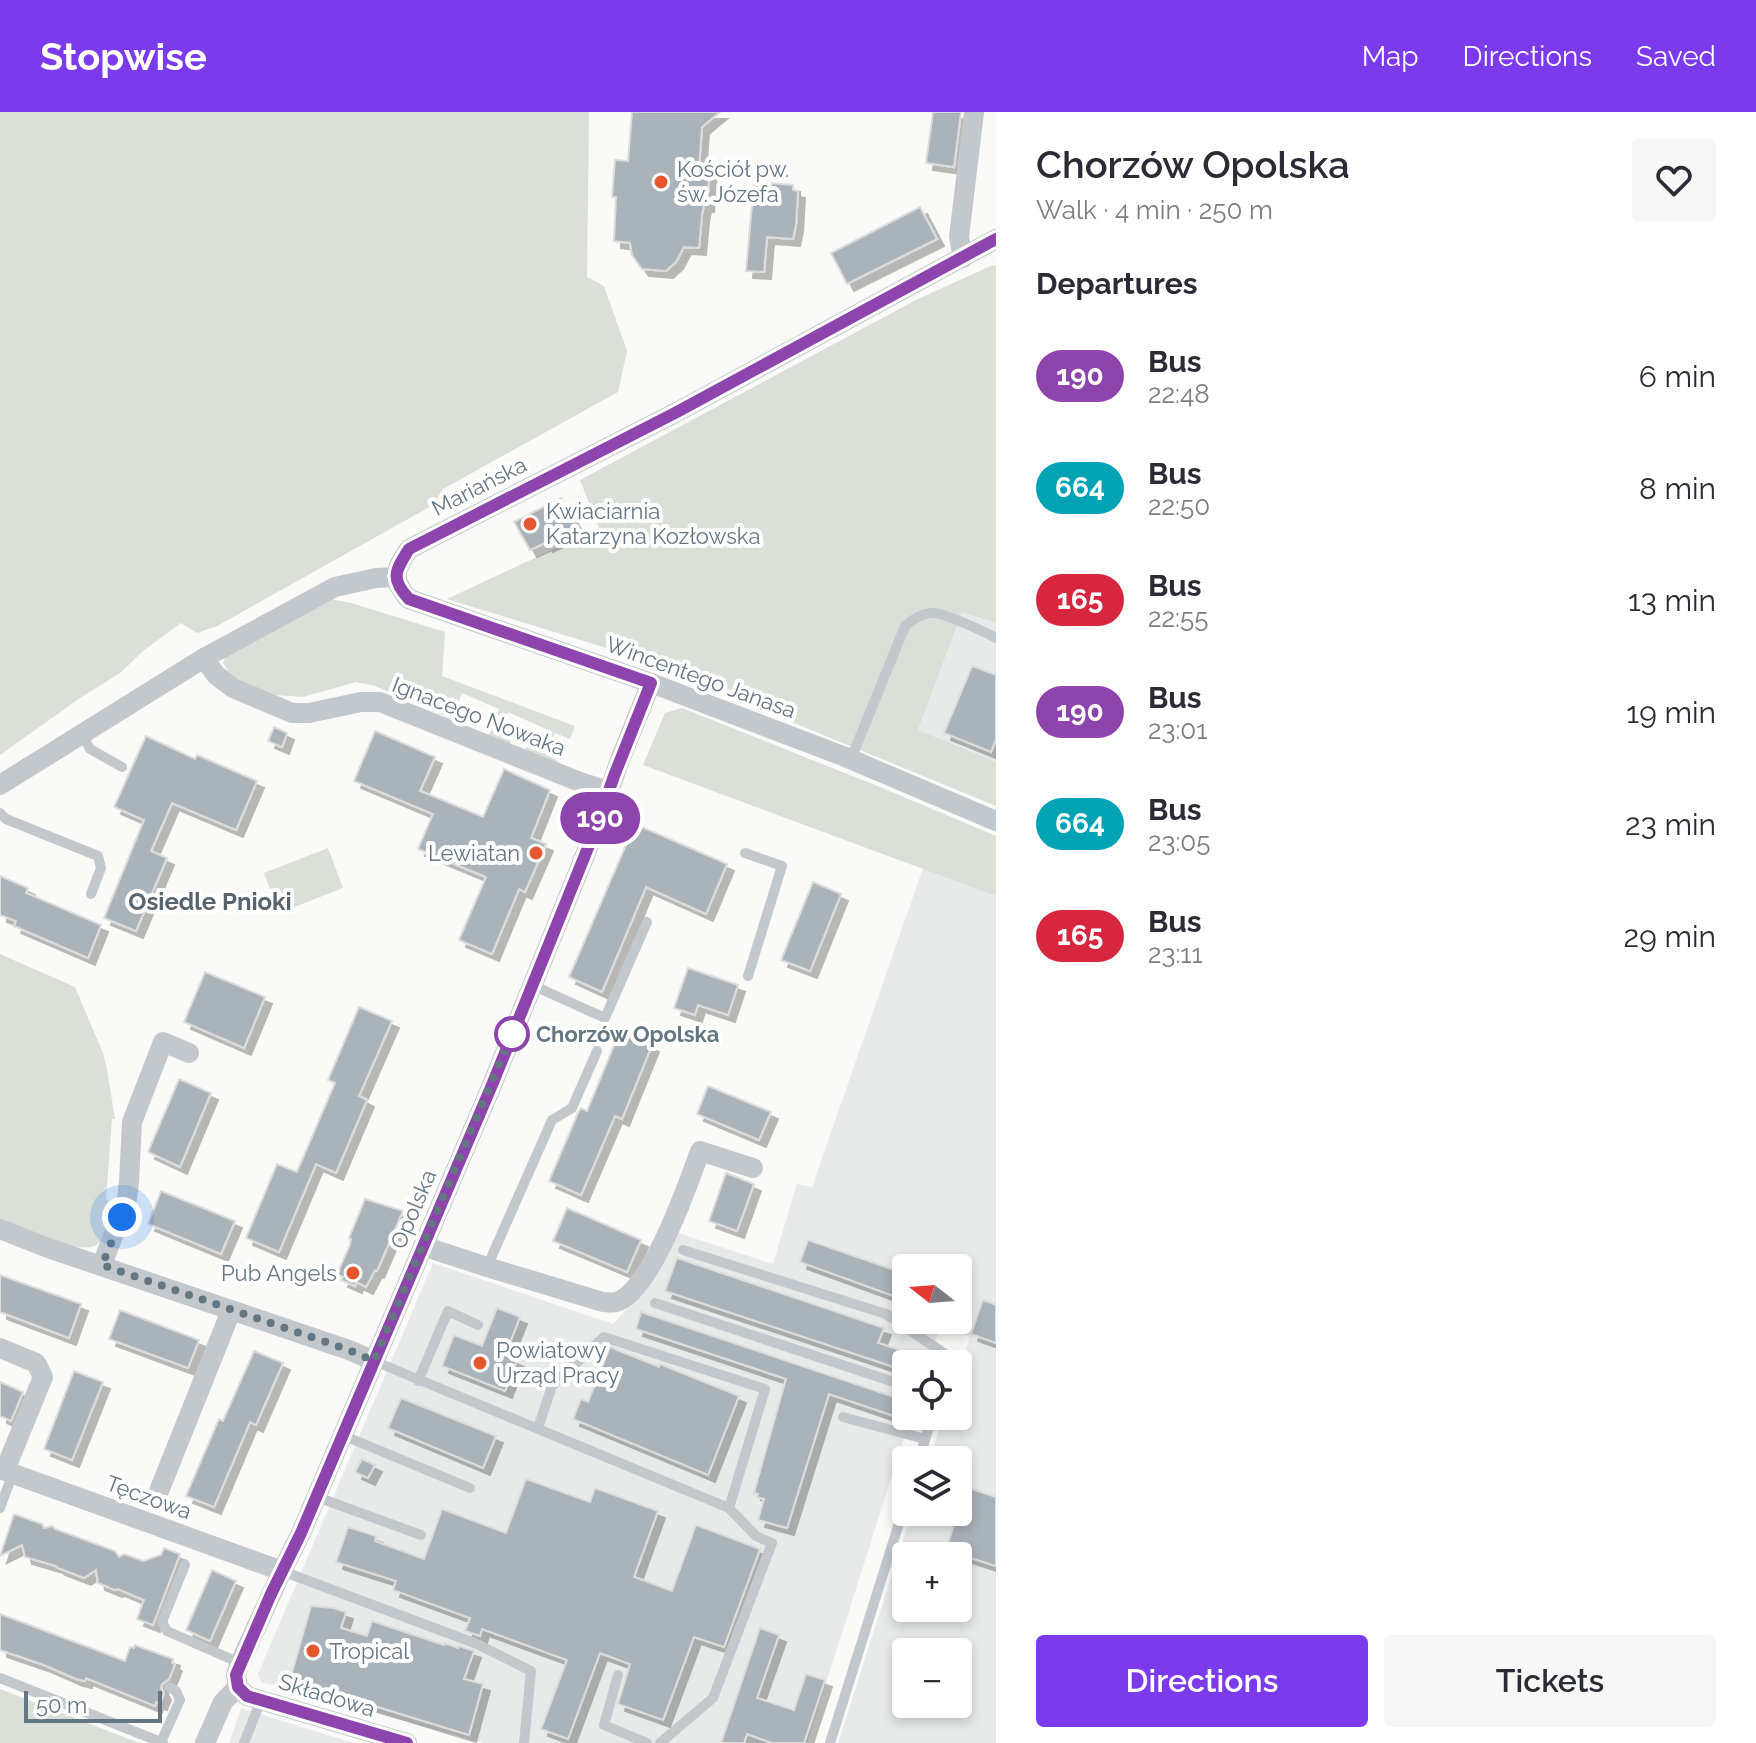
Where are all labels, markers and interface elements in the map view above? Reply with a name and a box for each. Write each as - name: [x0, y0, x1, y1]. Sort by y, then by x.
- text: Stopwise: [40, 34, 207, 79]
- text: Map: [1362, 40, 1419, 73]
- text: Directions: [1463, 40, 1592, 73]
- text: Saved: [1636, 40, 1716, 73]
- button: heart: [1632, 138, 1716, 222]
- text: Chorzów Opolska: [1036, 142, 1350, 187]
- place label: Kościół pw. św. Józefa: [677, 156, 789, 207]
- marker: Kościół pw. św. Józefa: [652, 173, 670, 191]
- text: Walk · 4 min · 250 m: [1036, 195, 1273, 225]
- text: Departures: [1036, 266, 1198, 301]
- text: Bus: [1148, 344, 1202, 379]
- text: 190: [1056, 359, 1104, 392]
- text: 6 min: [1639, 359, 1716, 394]
- text: 22:48: [1148, 379, 1210, 409]
- street label: Mariańska: [427, 451, 531, 521]
- text: Bus: [1148, 456, 1202, 491]
- text: 664: [1055, 471, 1105, 504]
- text: 8 min: [1639, 471, 1716, 506]
- text: 22:50: [1148, 491, 1210, 521]
- place label: Kwiaciarnia Katarzyna Kozłowska: [546, 498, 760, 549]
- marker: Kwiaciarnia Katarzyna Kozłowska: [521, 515, 539, 533]
- text: Bus: [1148, 568, 1202, 603]
- text: 165: [1057, 583, 1103, 616]
- text: 13 min: [1628, 583, 1716, 618]
- text: 22:55: [1148, 603, 1208, 633]
- street label: Wincentego Janasa: [603, 631, 799, 723]
- street label: Ignacego Nowaka: [389, 671, 569, 761]
- text: Bus: [1148, 680, 1202, 715]
- text: 190: [1056, 695, 1104, 728]
- text: 19 min: [1626, 695, 1716, 730]
- text: 23:01: [1148, 715, 1207, 745]
- line badge: 190: [554, 792, 646, 844]
- text: Bus: [1148, 792, 1202, 827]
- text: 190: [576, 801, 624, 834]
- text: 664: [1055, 807, 1105, 840]
- text: 23 min: [1625, 807, 1716, 842]
- text: 23:05: [1148, 827, 1210, 857]
- place label: Lewiatan: [428, 840, 520, 866]
- marker: Lewiatan: [527, 844, 545, 862]
- district label: Osiedle Pnioki: [128, 887, 292, 916]
- text: Bus: [1148, 904, 1202, 939]
- text: 165: [1057, 919, 1103, 952]
- text: 29 min: [1624, 919, 1716, 954]
- text: 23:11: [1148, 939, 1203, 969]
- marker: Chorzów Opolska: [495, 1017, 529, 1051]
- place label: Chorzów Opolska: [536, 1021, 719, 1047]
- street label: Opolska: [385, 1166, 441, 1252]
- your location: [102, 1197, 142, 1237]
- north arrow: [892, 1254, 972, 1334]
- map controls: [892, 1254, 972, 1718]
- place label: Pub Angels: [221, 1260, 337, 1286]
- marker: Pub Angels: [344, 1264, 362, 1282]
- place label: Powiatowy Urząd Pracy: [496, 1337, 620, 1388]
- button: locate: [892, 1350, 972, 1430]
- marker: Powiatowy Urząd Pracy: [471, 1354, 489, 1372]
- button: layers: [892, 1446, 972, 1526]
- street label: Tęczowa: [103, 1470, 195, 1524]
- button: +: [892, 1542, 972, 1622]
- button: Directions: [1036, 1635, 1368, 1727]
- button: Tickets: [1384, 1635, 1716, 1727]
- place label: Tropical: [329, 1638, 409, 1664]
- button: −: [892, 1638, 972, 1718]
- marker: Tropical: [304, 1642, 322, 1660]
- street label: Składowa: [276, 1668, 378, 1722]
- scale bar: [24, 1687, 162, 1723]
- text: 50 m: [36, 1692, 87, 1718]

